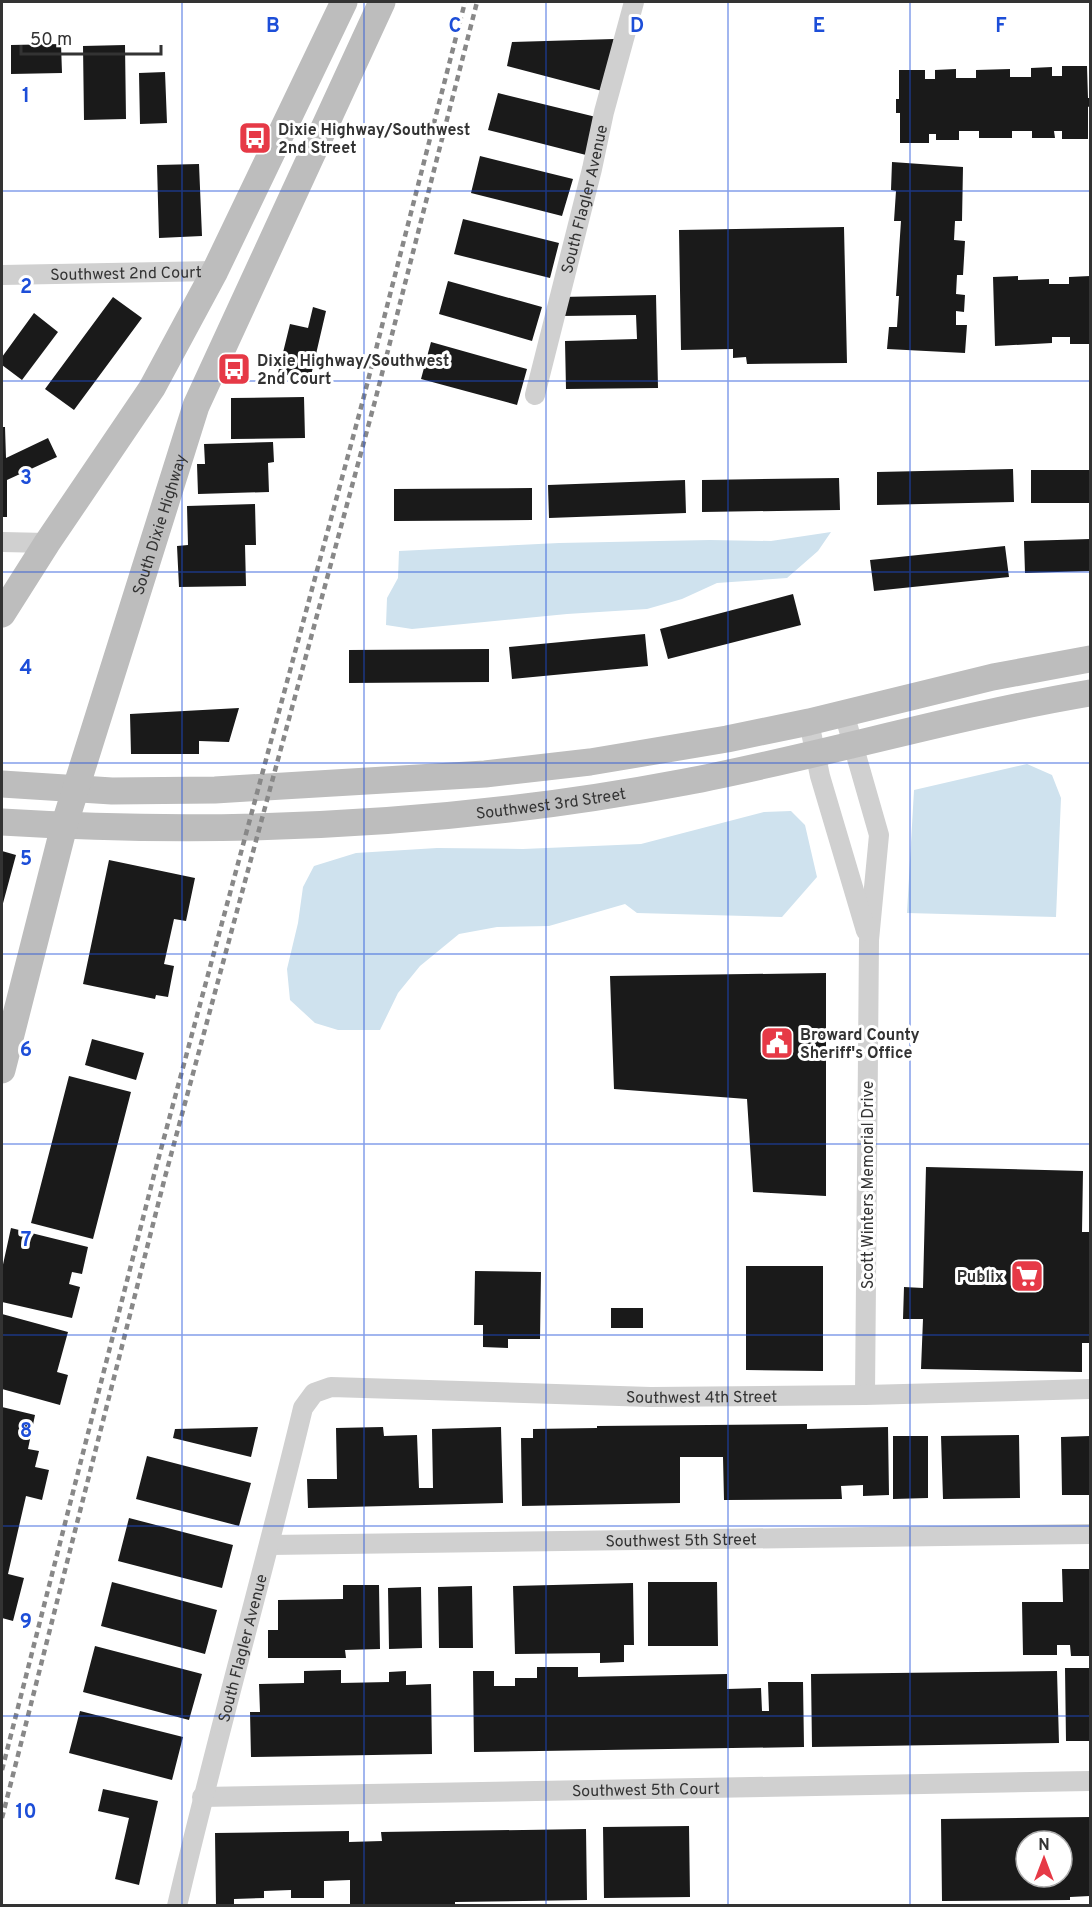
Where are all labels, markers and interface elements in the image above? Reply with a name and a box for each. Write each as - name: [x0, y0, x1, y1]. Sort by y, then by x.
- text: B: [266, 14, 280, 40]
- text: C: [449, 14, 461, 40]
- text: D: [630, 14, 644, 40]
- text: E: [813, 14, 825, 40]
- text: F: [995, 14, 1007, 40]
- scale bar: [21, 18, 160, 56]
- text: 50 m: [30, 29, 72, 52]
- text: 1: [22, 84, 30, 110]
- bus stop icon: Dixie Highway/Southwest 2nd Street: [237, 120, 273, 156]
- place label: Dixie Highway/Southwest 2nd Street: [278, 121, 470, 159]
- street label: South Flagler Avenue: [558, 123, 613, 276]
- street label: Southwest 2nd Court: [50, 263, 202, 286]
- text: 2: [20, 275, 32, 301]
- bus stop icon: Dixie Highway/Southwest 2nd Court: [216, 351, 252, 387]
- place label: Dixie Highway/Southwest 2nd Court: [257, 352, 449, 390]
- street label: South Dixie Highway: [129, 452, 192, 598]
- text: 3: [20, 466, 32, 492]
- text: 4: [20, 656, 32, 682]
- street label: Southwest 3rd Street: [475, 785, 627, 825]
- text: 5: [20, 847, 32, 873]
- public building icon: Broward County Sheriff's Office: [759, 1025, 795, 1061]
- place label: Broward County Sheriff's Office: [800, 1026, 920, 1064]
- text: 6: [20, 1038, 32, 1064]
- street label: Scott Winters Memorial Drive: [859, 1081, 879, 1289]
- text: 7: [21, 1228, 31, 1254]
- supermarket icon: Publix: [1009, 1258, 1045, 1294]
- place label: Publix: [957, 1268, 1004, 1288]
- street label: Southwest 4th Street: [625, 1388, 777, 1409]
- text: 8: [20, 1419, 32, 1445]
- street label: Southwest 5th Street: [605, 1530, 757, 1553]
- street label: South Flagler Avenue: [215, 1572, 273, 1725]
- text: 9: [20, 1610, 32, 1636]
- street label: Southwest 5th Court: [572, 1780, 720, 1802]
- text: 10: [15, 1800, 37, 1826]
- north arrow: [1014, 1829, 1074, 1889]
- text: N: [1038, 1836, 1050, 1856]

